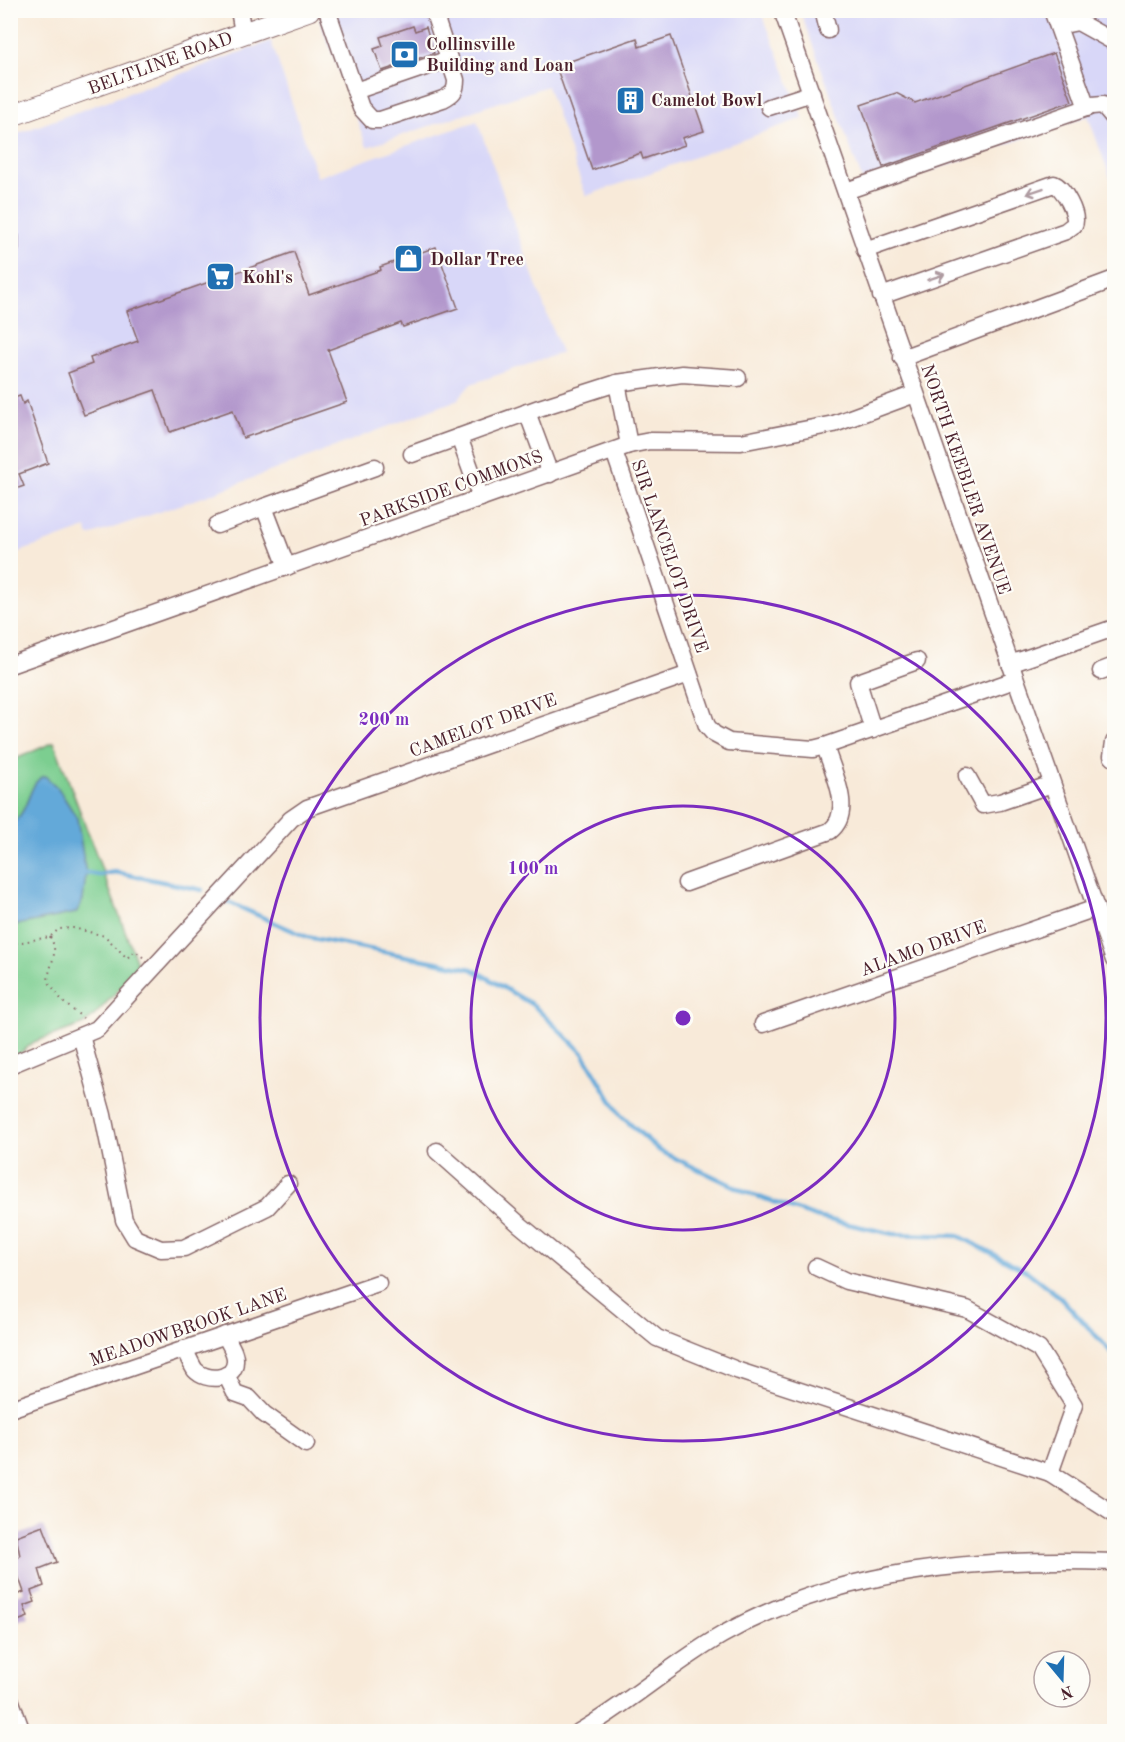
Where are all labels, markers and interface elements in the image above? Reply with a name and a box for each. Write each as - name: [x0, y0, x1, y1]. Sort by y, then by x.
- street label: BELTLINE ROAD: [86, 29, 235, 98]
- place label: Collinsville Building and Loan: [426, 36, 574, 75]
- bank icon: Collinsville Building and Loan: [389, 38, 421, 70]
- building icon: Camelot Bowl: [614, 84, 646, 116]
- place label: Camelot Bowl: [651, 92, 763, 110]
- one-way arrow: [1026, 186, 1045, 197]
- shop icon: Dollar Tree: [393, 243, 425, 275]
- place label: Dollar Tree: [430, 251, 524, 269]
- supermarket icon: Kohl's: [205, 261, 237, 293]
- place label: Kohl's: [242, 269, 293, 287]
- one-way arrow: [927, 270, 945, 281]
- street label: NORTH KEEBLER AVENUE: [917, 362, 1013, 597]
- street label: PARKSIDE COMMONS: [357, 447, 545, 530]
- street label: SIR LANCELOT DRIVE: [627, 457, 711, 655]
- street label: CAMELOT DRIVE: [407, 691, 559, 761]
- text: 200 m: [359, 711, 409, 729]
- text: 100 m: [508, 860, 558, 878]
- street label: ALAMO DRIVE: [858, 918, 989, 980]
- centre of rings: [673, 1008, 693, 1028]
- street label: MEADOWBROOK LANE: [88, 1286, 289, 1370]
- north arrow: [1032, 1649, 1092, 1709]
- text: N: [1057, 1682, 1075, 1701]

